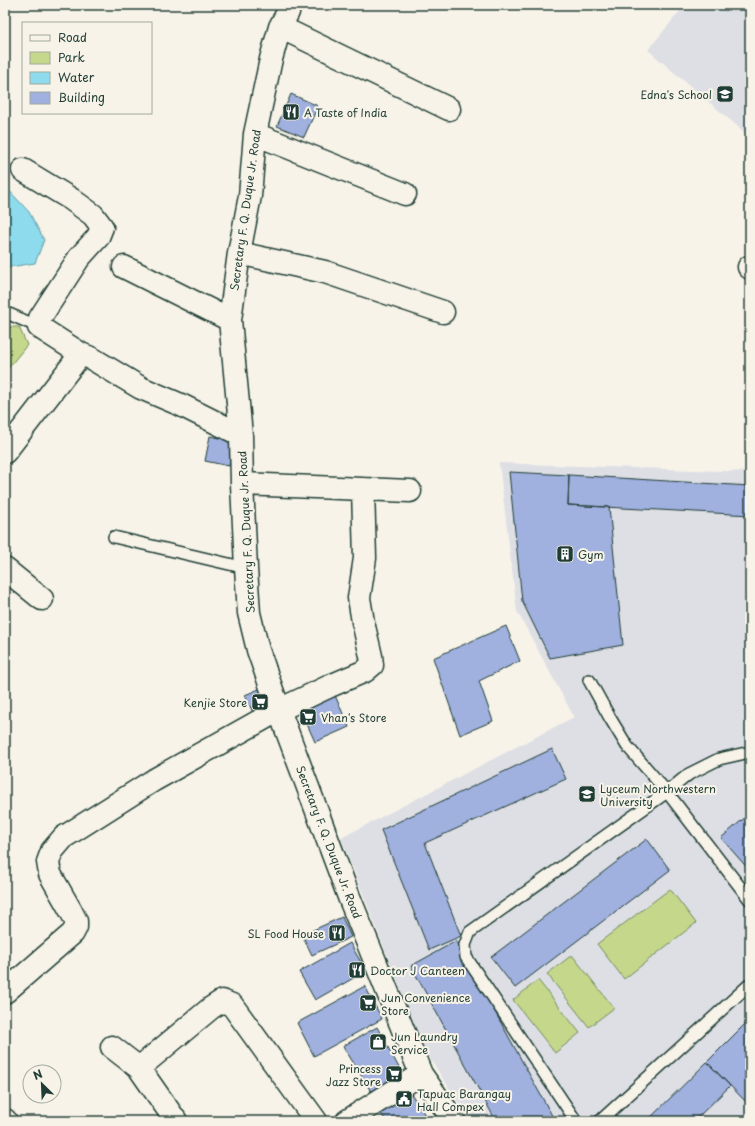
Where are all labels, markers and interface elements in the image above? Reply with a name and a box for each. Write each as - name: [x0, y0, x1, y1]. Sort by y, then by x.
- legend: [22, 22, 152, 114]
- text: Road: [58, 28, 87, 46]
- text: Park: [58, 48, 85, 66]
- text: Water: [58, 68, 95, 86]
- school or university icon: Edna's School: [715, 84, 735, 104]
- place label: Edna's School: [641, 86, 712, 103]
- text: Building: [58, 88, 105, 106]
- restaurant icon: A Taste of India: [281, 102, 301, 122]
- place label: A Taste of India: [304, 104, 387, 121]
- street label: Secretary F. Q. Duque Jr. Road: [225, 128, 265, 292]
- street label: Secretary F. Q. Duque Jr. Road: [233, 450, 259, 614]
- building icon: Gym: [555, 544, 575, 564]
- place label: Gym: [578, 546, 603, 563]
- supermarket icon: Kenjie Store: [250, 692, 270, 712]
- place label: Kenjie Store: [184, 694, 247, 711]
- supermarket icon: Vhan's Store: [298, 707, 318, 727]
- place label: Vhan's Store: [321, 709, 387, 726]
- street label: Secretary F. Q. Duque Jr. Road: [292, 763, 366, 921]
- place label: Lyceum Northwestern University: [600, 780, 716, 810]
- school or university icon: Lyceum Northwestern University: [577, 784, 597, 804]
- restaurant icon: SL Food House: [327, 923, 347, 943]
- place label: SL Food House: [247, 925, 324, 942]
- restaurant icon: Doctor J Canteen: [347, 960, 367, 980]
- place label: Doctor J Canteen: [370, 962, 465, 979]
- place label: Jun Convenience Store: [381, 989, 470, 1019]
- supermarket icon: Jun Convenience Store: [358, 993, 378, 1013]
- place label: Jun Laundry Service: [391, 1028, 458, 1058]
- shop icon: Jun Laundry Service: [368, 1032, 388, 1052]
- place label: Princess Jazz Store: [326, 1060, 381, 1090]
- north arrow: [22, 1064, 62, 1104]
- supermarket icon: Princess Jazz Store: [384, 1064, 404, 1084]
- text: N: [30, 1065, 45, 1084]
- place label: Tapuac Barangay Hall Compex: [417, 1085, 511, 1115]
- public building icon: Tapuac Barangay Hall Compex: [394, 1089, 414, 1109]

